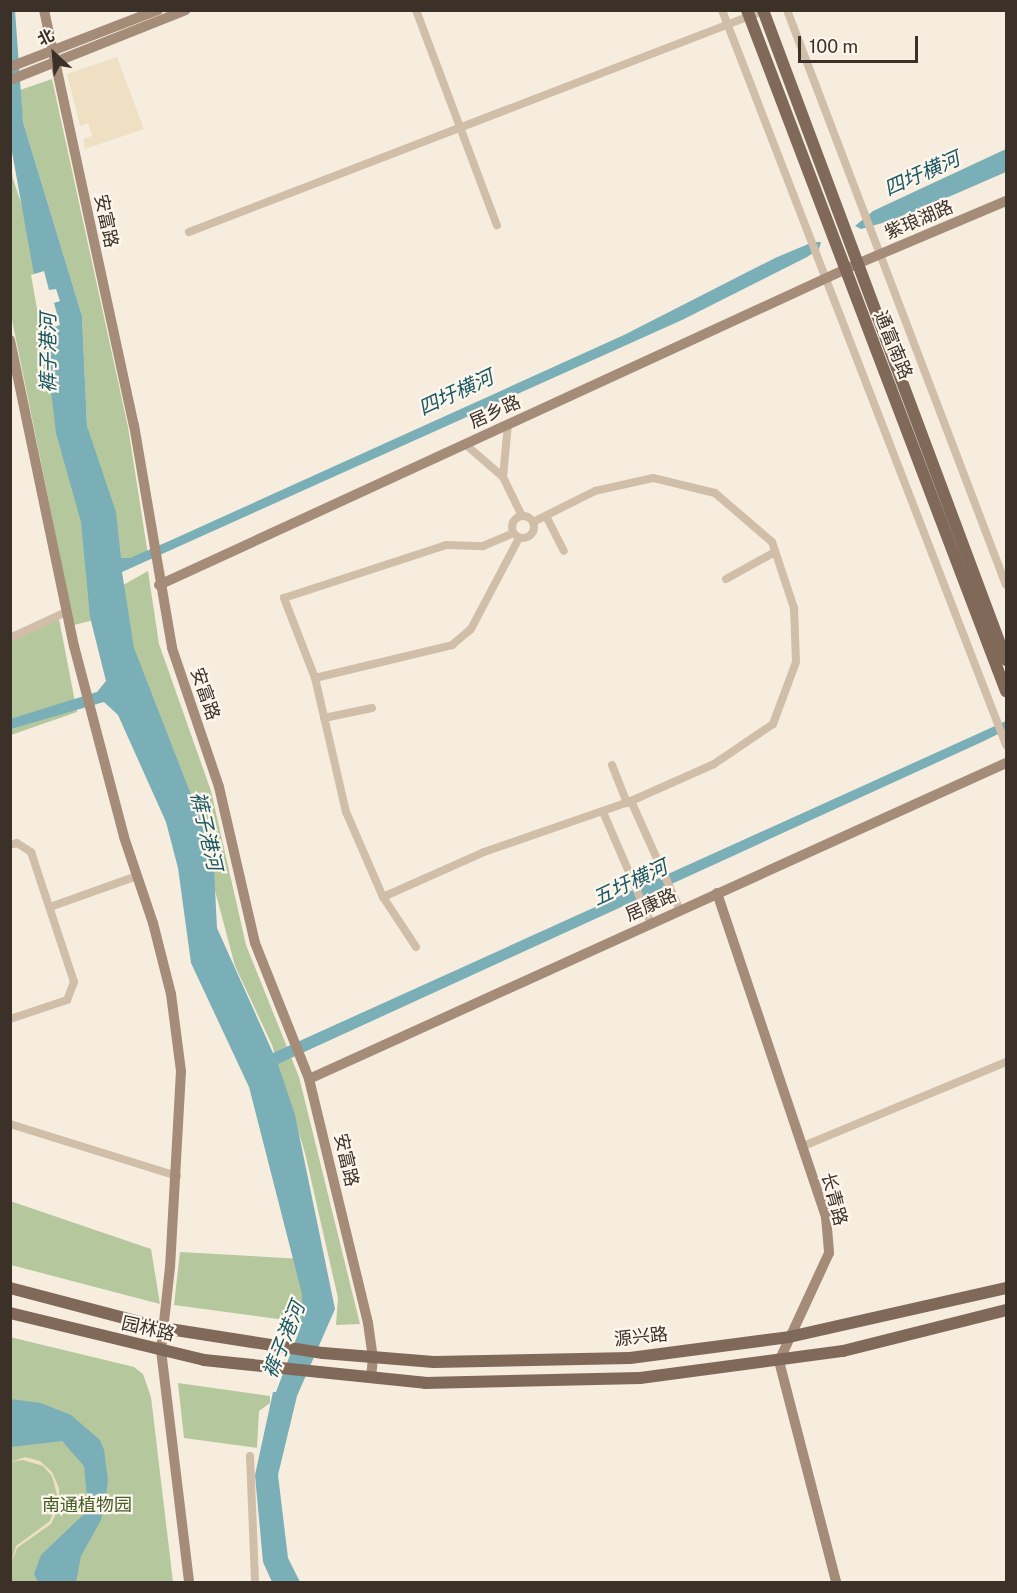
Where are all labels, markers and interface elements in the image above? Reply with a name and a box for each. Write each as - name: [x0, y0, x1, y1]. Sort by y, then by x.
- north arrow: [24, 24, 84, 84]
- scale bar: [801, 24, 921, 62]
- text: 北: [35, 25, 57, 49]
- text: 100 m: [809, 36, 858, 57]
- water label: 四圩横河: [881, 147, 963, 201]
- street label: 安富路: [90, 192, 122, 250]
- street label: 紫琅湖路: [882, 196, 956, 244]
- street label: 通富南路: [870, 308, 916, 382]
- water label: 裤子港河: [36, 313, 60, 393]
- water label: 四圩横河: [415, 365, 497, 421]
- street label: 居乡路: [466, 391, 524, 433]
- street label: 安富路: [186, 665, 224, 723]
- water label: 裤子港河: [185, 789, 227, 873]
- water label: 五圩横河: [589, 855, 671, 911]
- street label: 居康路: [622, 884, 680, 926]
- street label: 安富路: [329, 1131, 363, 1189]
- street label: 长青路: [817, 1170, 851, 1228]
- water label: 裤子港河: [258, 1298, 310, 1382]
- street label: 园林路: [119, 1312, 177, 1346]
- street label: 源兴路: [613, 1323, 669, 1351]
- park label: 南通植物园: [42, 1494, 132, 1516]

